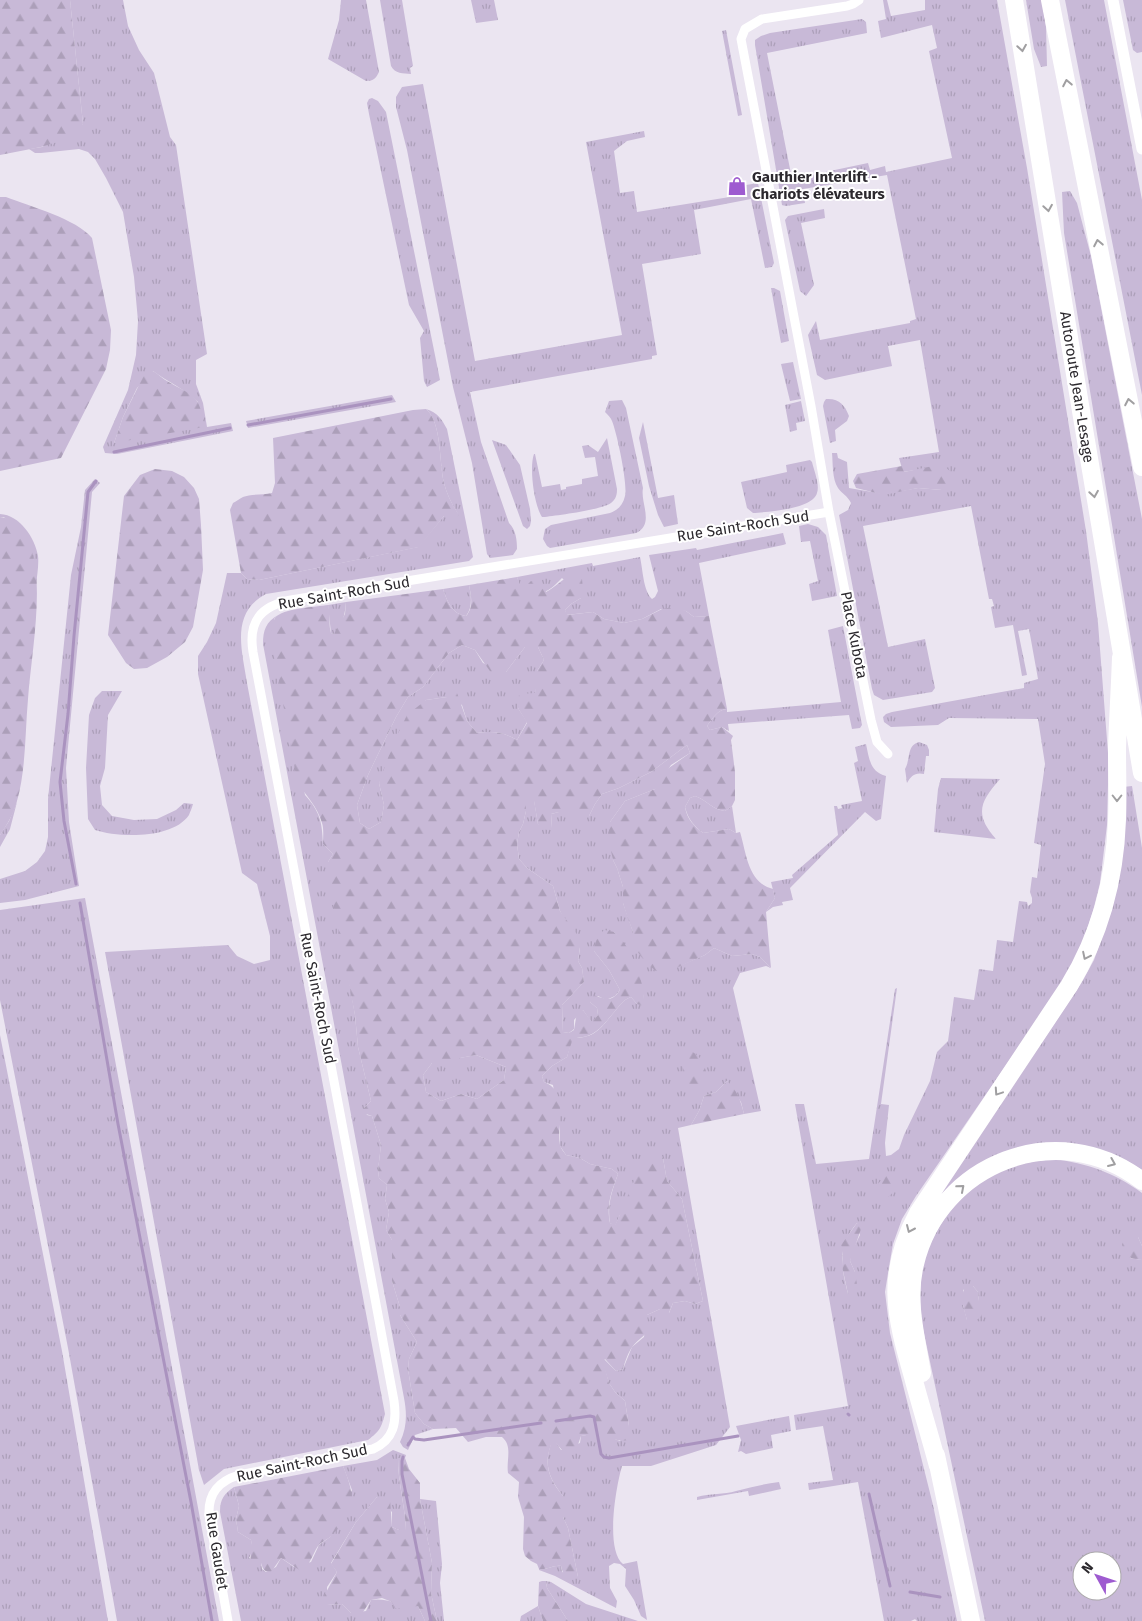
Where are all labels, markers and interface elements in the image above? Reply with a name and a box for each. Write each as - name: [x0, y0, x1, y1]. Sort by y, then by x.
- one-way arrow: [1016, 44, 1026, 52]
- one-way arrow: [1062, 79, 1073, 88]
- place label: Gauthier Interlift - Chariots élévateurs: [752, 168, 885, 203]
- shop icon: Gauthier Interlift - Chariots élévateurs: [726, 175, 748, 197]
- one-way arrow: [1042, 205, 1053, 213]
- one-way arrow: [1093, 238, 1104, 247]
- street label: Autoroute Jean-Lesage: [1056, 310, 1098, 464]
- one-way arrow: [1125, 398, 1135, 407]
- one-way arrow: [1089, 489, 1099, 498]
- street label: Rue Saint-Roch Sud: [676, 507, 810, 545]
- street label: Rue Saint-Roch Sud: [277, 573, 411, 613]
- street label: Place Kubota: [837, 590, 871, 680]
- one-way arrow: [1112, 794, 1122, 802]
- street label: Rue Saint-Roch Sud: [296, 931, 340, 1065]
- one-way arrow: [1082, 951, 1092, 960]
- one-way arrow: [995, 1087, 1004, 1096]
- one-way arrow: [1107, 1157, 1116, 1168]
- one-way arrow: [955, 1184, 964, 1193]
- one-way arrow: [906, 1224, 917, 1233]
- street label: Rue Saint-Roch Sud: [235, 1440, 369, 1486]
- street label: Rue Gaudet: [202, 1511, 232, 1592]
- north arrow: [1072, 1551, 1122, 1601]
- text: N: [1078, 1559, 1097, 1577]

